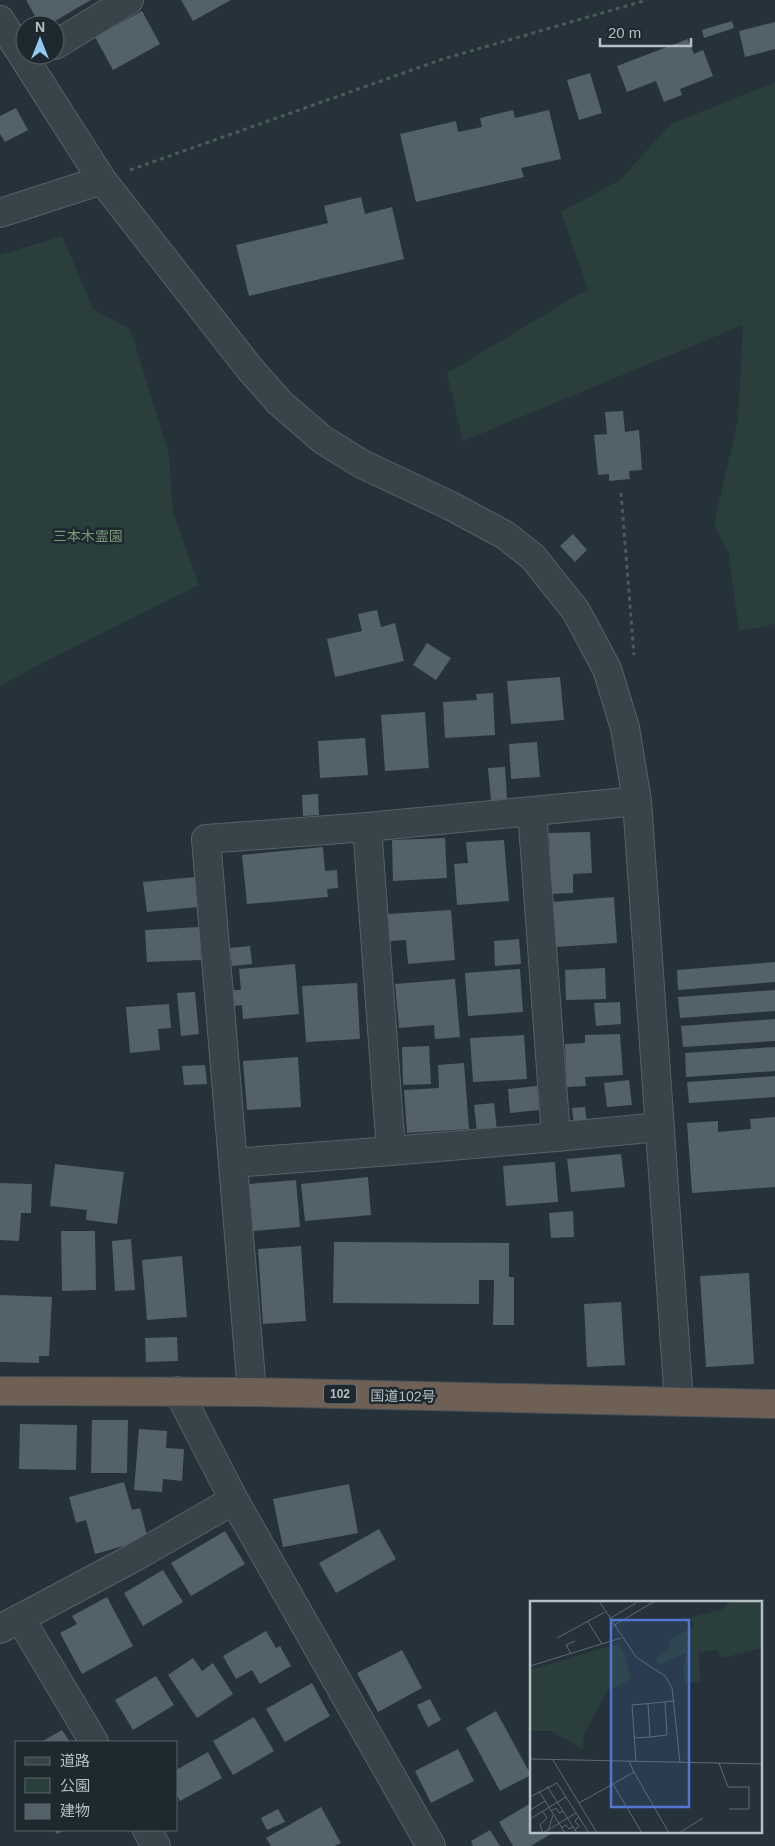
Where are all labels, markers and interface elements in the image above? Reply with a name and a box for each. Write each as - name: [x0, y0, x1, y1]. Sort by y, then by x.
- north arrow: [15, 15, 65, 65]
- scale bar: [600, 15, 691, 47]
- text: N: [35, 19, 45, 35]
- text: 20 m: [608, 24, 641, 41]
- park label: 三本木霊園: [53, 528, 123, 544]
- road number: 102: [324, 1385, 356, 1404]
- street label: 国道102号: [370, 1387, 436, 1405]
- inset map: [530, 1601, 762, 1834]
- legend: [15, 1741, 178, 1831]
- text: 道路: [60, 1752, 90, 1769]
- text: 公園: [60, 1777, 90, 1794]
- text: 建物: [60, 1802, 90, 1819]

